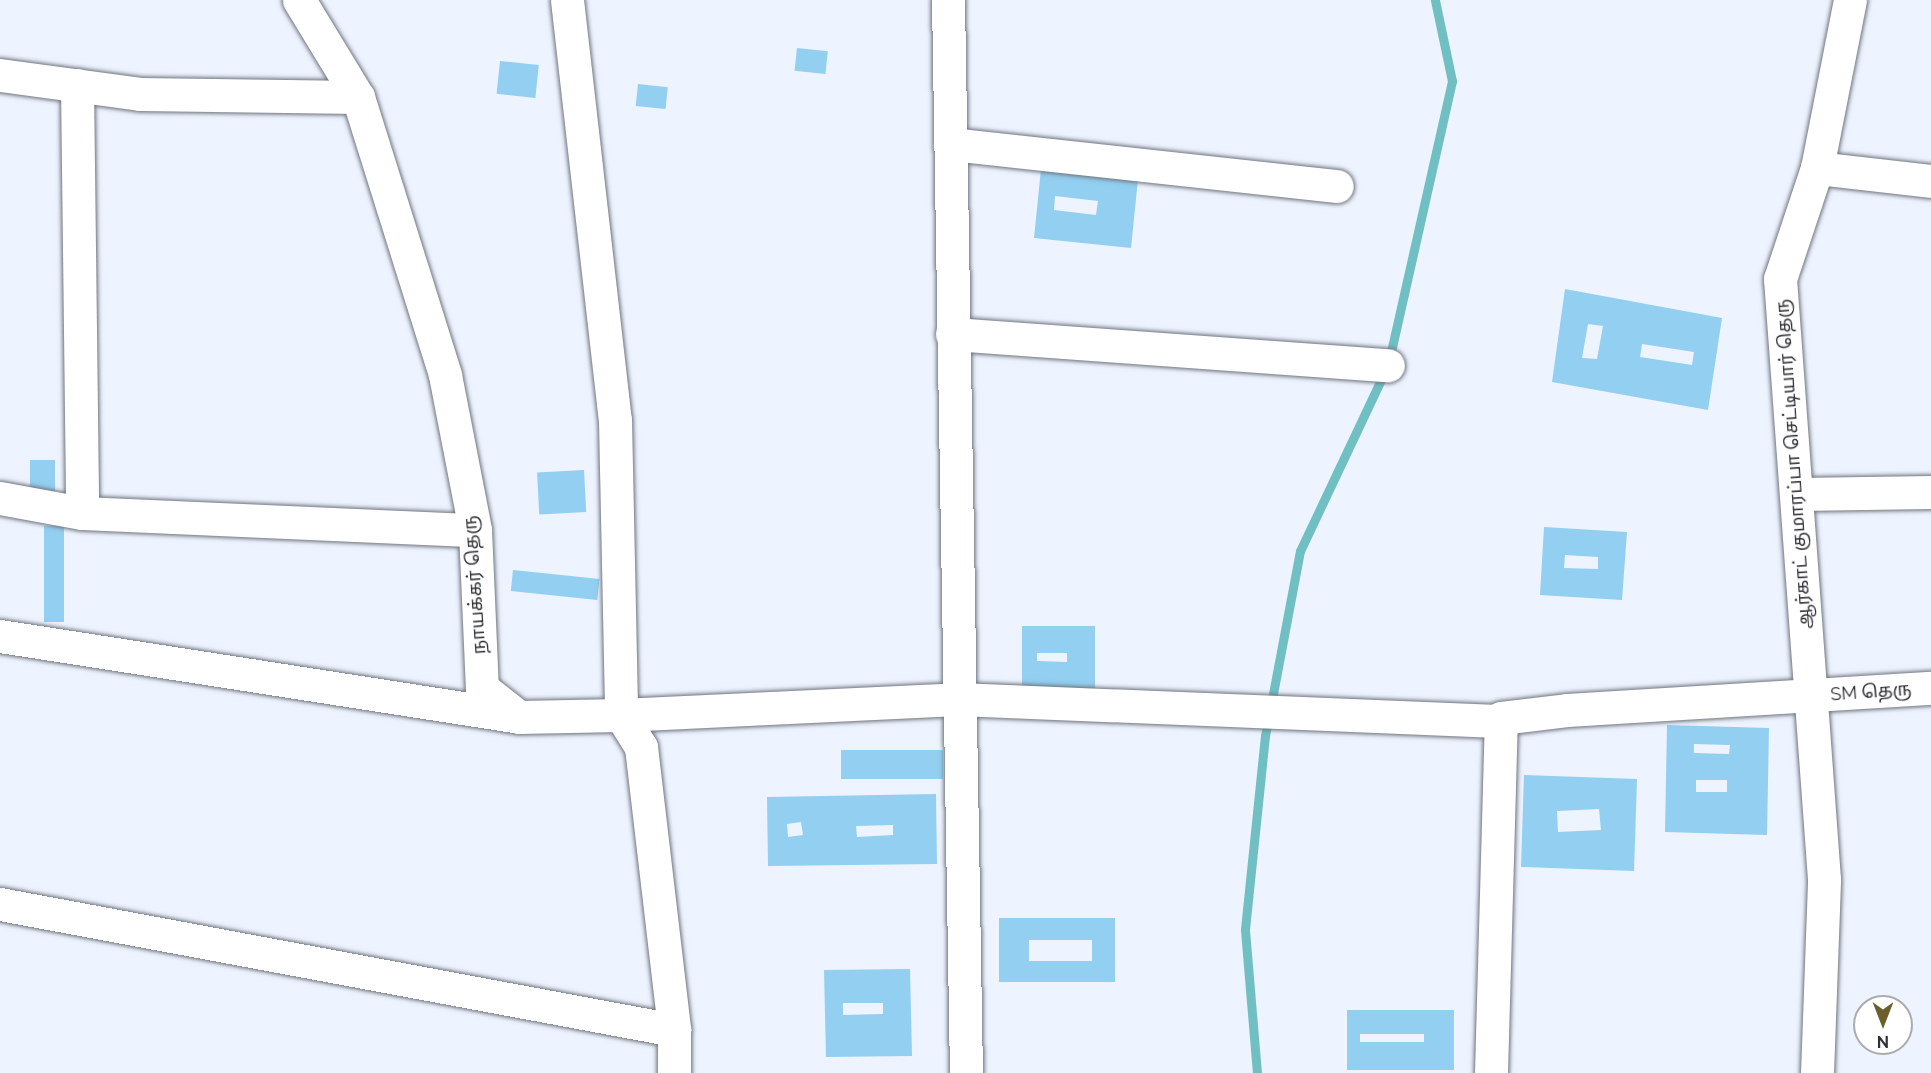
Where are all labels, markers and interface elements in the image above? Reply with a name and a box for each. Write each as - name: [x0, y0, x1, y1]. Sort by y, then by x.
- street label: ஆர்காட் குமாரப்பா செட்டியார் தெரு: [1772, 298, 1816, 630]
- street label: நாயக்கர் தெரு: [459, 515, 491, 655]
- street label: SM தெரு: [1830, 678, 1912, 706]
- north arrow: [1853, 995, 1913, 1055]
- text: N: [1877, 1032, 1889, 1051]

